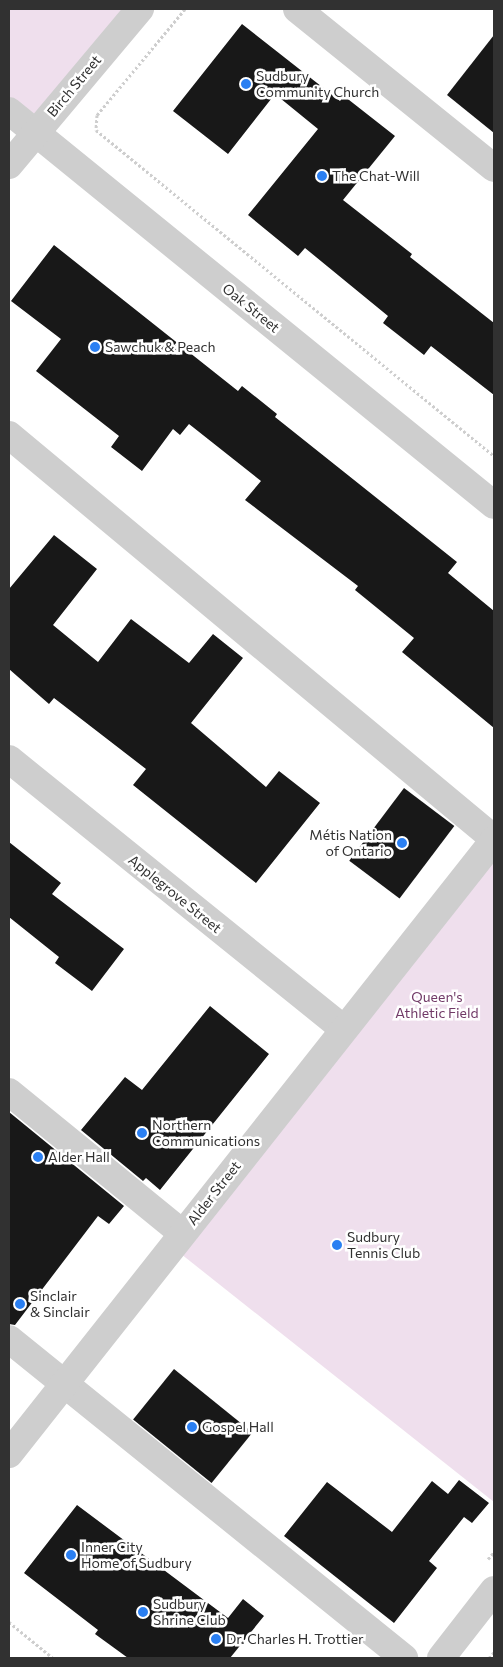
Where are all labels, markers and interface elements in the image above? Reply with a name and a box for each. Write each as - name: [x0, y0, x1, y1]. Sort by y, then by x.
- street label: Birch Street: [43, 52, 105, 120]
- place label: Sudbury Community Church: [256, 68, 379, 100]
- marker: Sudbury Community Church: [240, 78, 252, 90]
- place label: The Chat-Will: [332, 168, 420, 184]
- marker: The Chat-Will: [316, 170, 328, 182]
- street label: Oak Street: [219, 280, 283, 336]
- place label: Sawchuk & Peach: [105, 339, 216, 355]
- marker: Sawchuk & Peach: [89, 341, 101, 353]
- place label: Métis Nation of Ontario: [309, 827, 392, 860]
- marker: Métis Nation of Ontario: [396, 837, 408, 849]
- street label: Applegrove Street: [125, 851, 225, 937]
- park label: Queen's Athletic Field: [395, 989, 479, 1022]
- place label: Northern Communications: [152, 1117, 260, 1150]
- marker: Northern Communications: [136, 1127, 148, 1139]
- place label: Alder Hall: [48, 1149, 110, 1165]
- marker: Alder Hall: [32, 1151, 44, 1163]
- street label: Alder Street: [184, 1158, 244, 1228]
- place label: Sudbury Tennis Club: [347, 1229, 420, 1262]
- marker: Sudbury Tennis Club: [331, 1239, 343, 1251]
- place label: Sinclair & Sinclair: [30, 1288, 90, 1320]
- marker: Sinclair & Sinclair: [14, 1298, 26, 1310]
- place label: Gospel Hall: [202, 1419, 274, 1435]
- marker: Gospel Hall: [186, 1421, 198, 1433]
- place label: Inner City Home of Sudbury: [81, 1539, 192, 1571]
- marker: Inner City Home of Sudbury: [65, 1549, 77, 1561]
- place label: Sudbury Shrine Club: [153, 1596, 226, 1628]
- marker: Sudbury Shrine Club: [137, 1606, 149, 1618]
- place label: Dr. Charles H. Trottier: [226, 1631, 364, 1647]
- marker: Dr. Charles H. Trottier: [210, 1633, 222, 1645]

